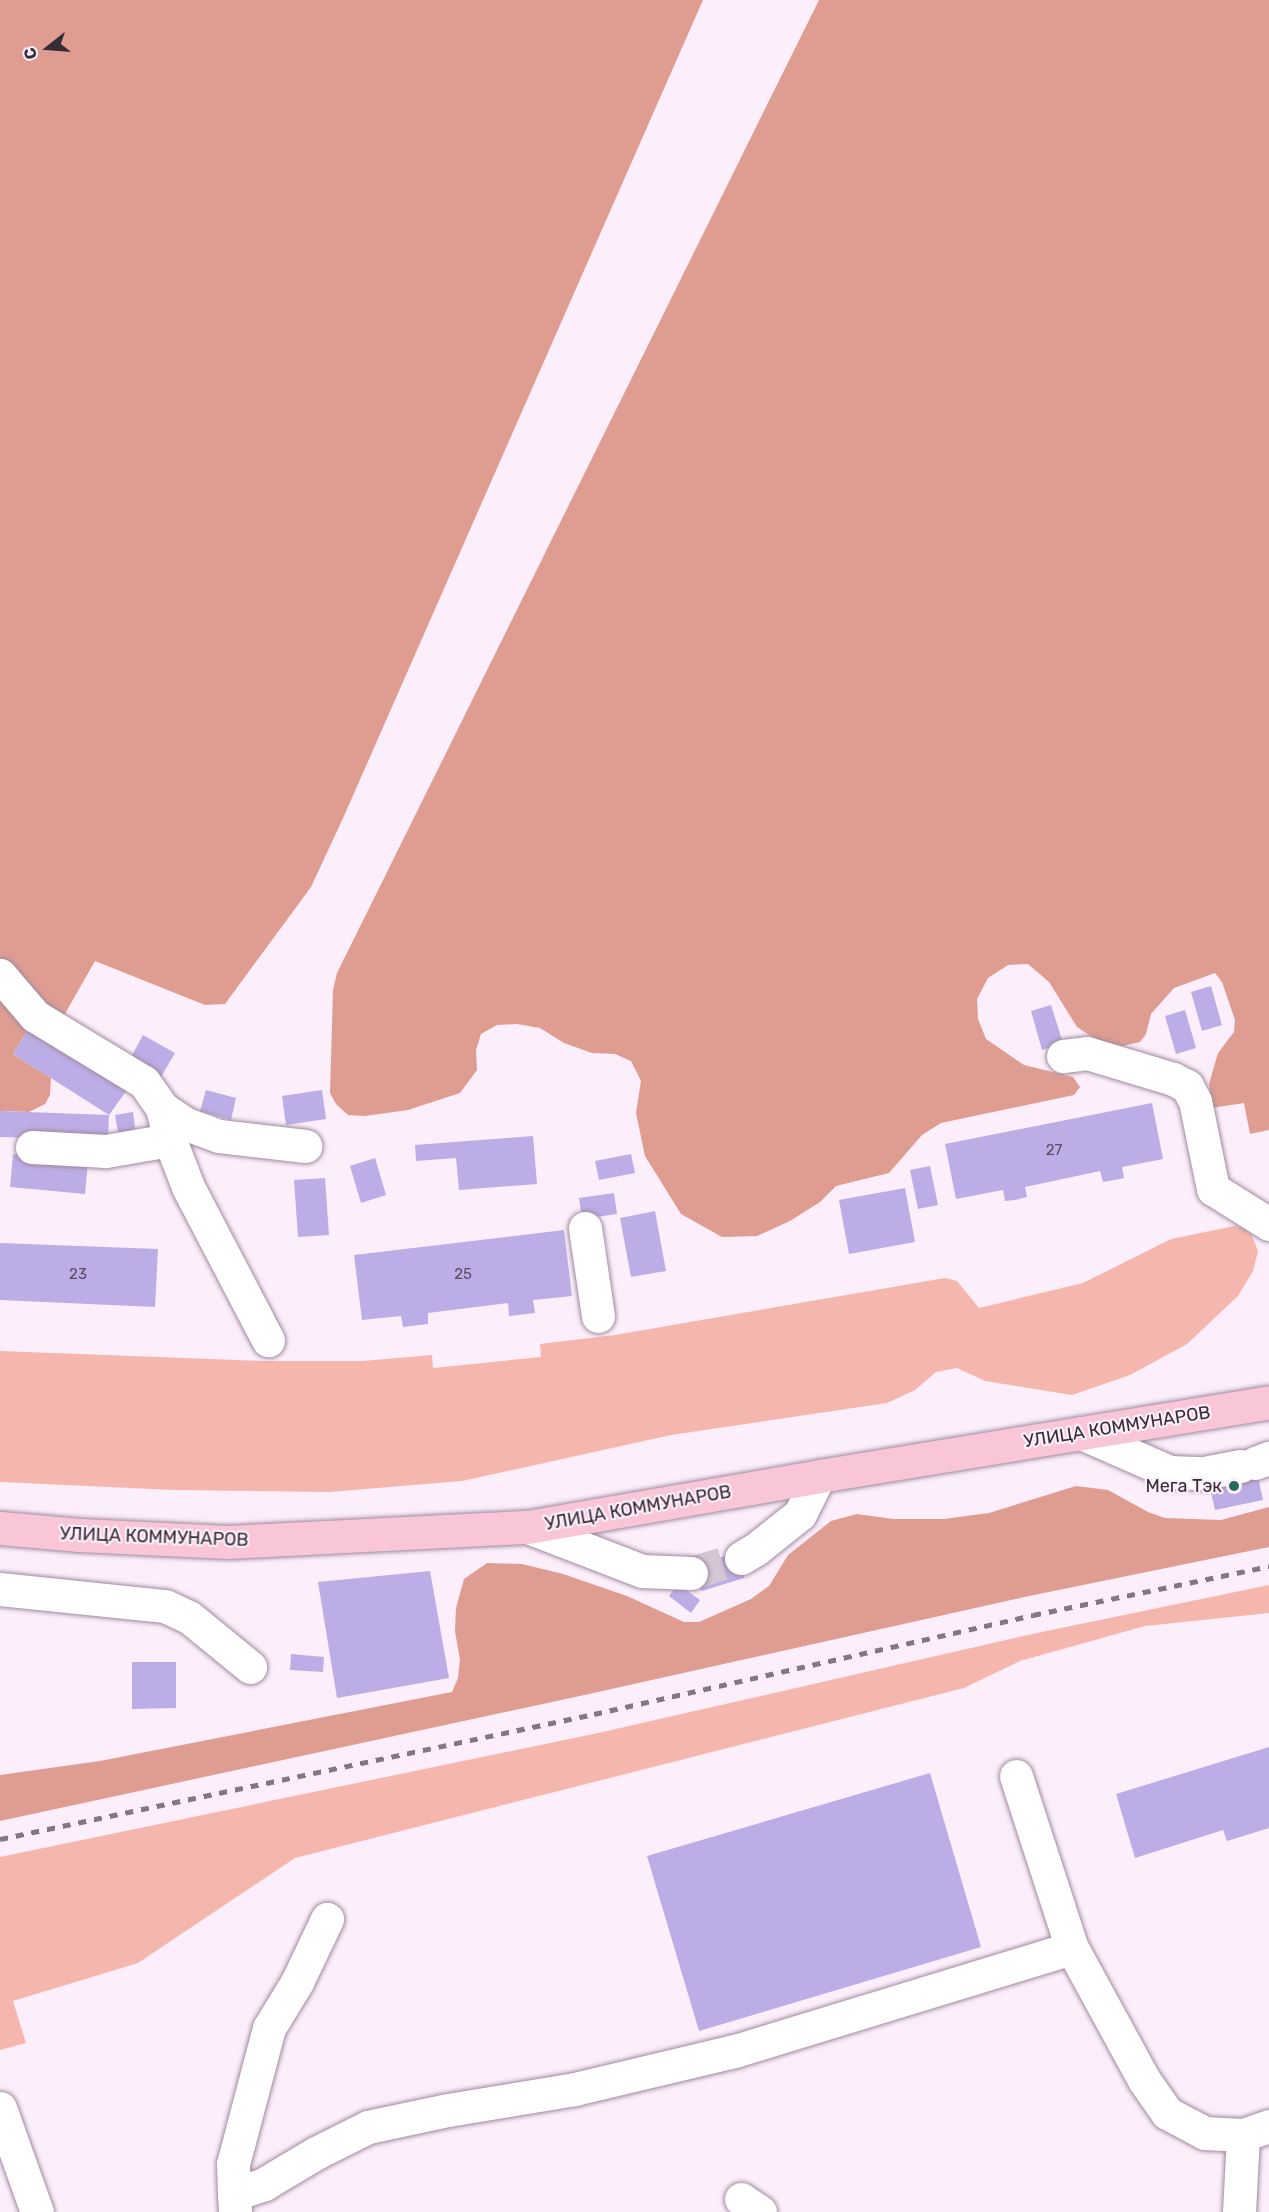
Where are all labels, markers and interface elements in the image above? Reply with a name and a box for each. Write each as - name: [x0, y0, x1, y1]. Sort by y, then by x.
- north arrow: [18, 18, 78, 78]
- text: С: [20, 45, 41, 62]
- house number: 27: [1046, 1142, 1062, 1160]
- house number: 23: [69, 1266, 87, 1284]
- house number: 25: [454, 1266, 472, 1284]
- street label: УЛИЦА КОММУНАРОВ: [1022, 1402, 1212, 1452]
- place label: Мега Тэк: [1146, 1475, 1222, 1497]
- marker: Мега Тэк: [1227, 1479, 1241, 1493]
- street label: УЛИЦА КОММУНАРОВ: [543, 1481, 733, 1535]
- street label: УЛИЦА КОММУНАРОВ: [59, 1523, 249, 1551]

